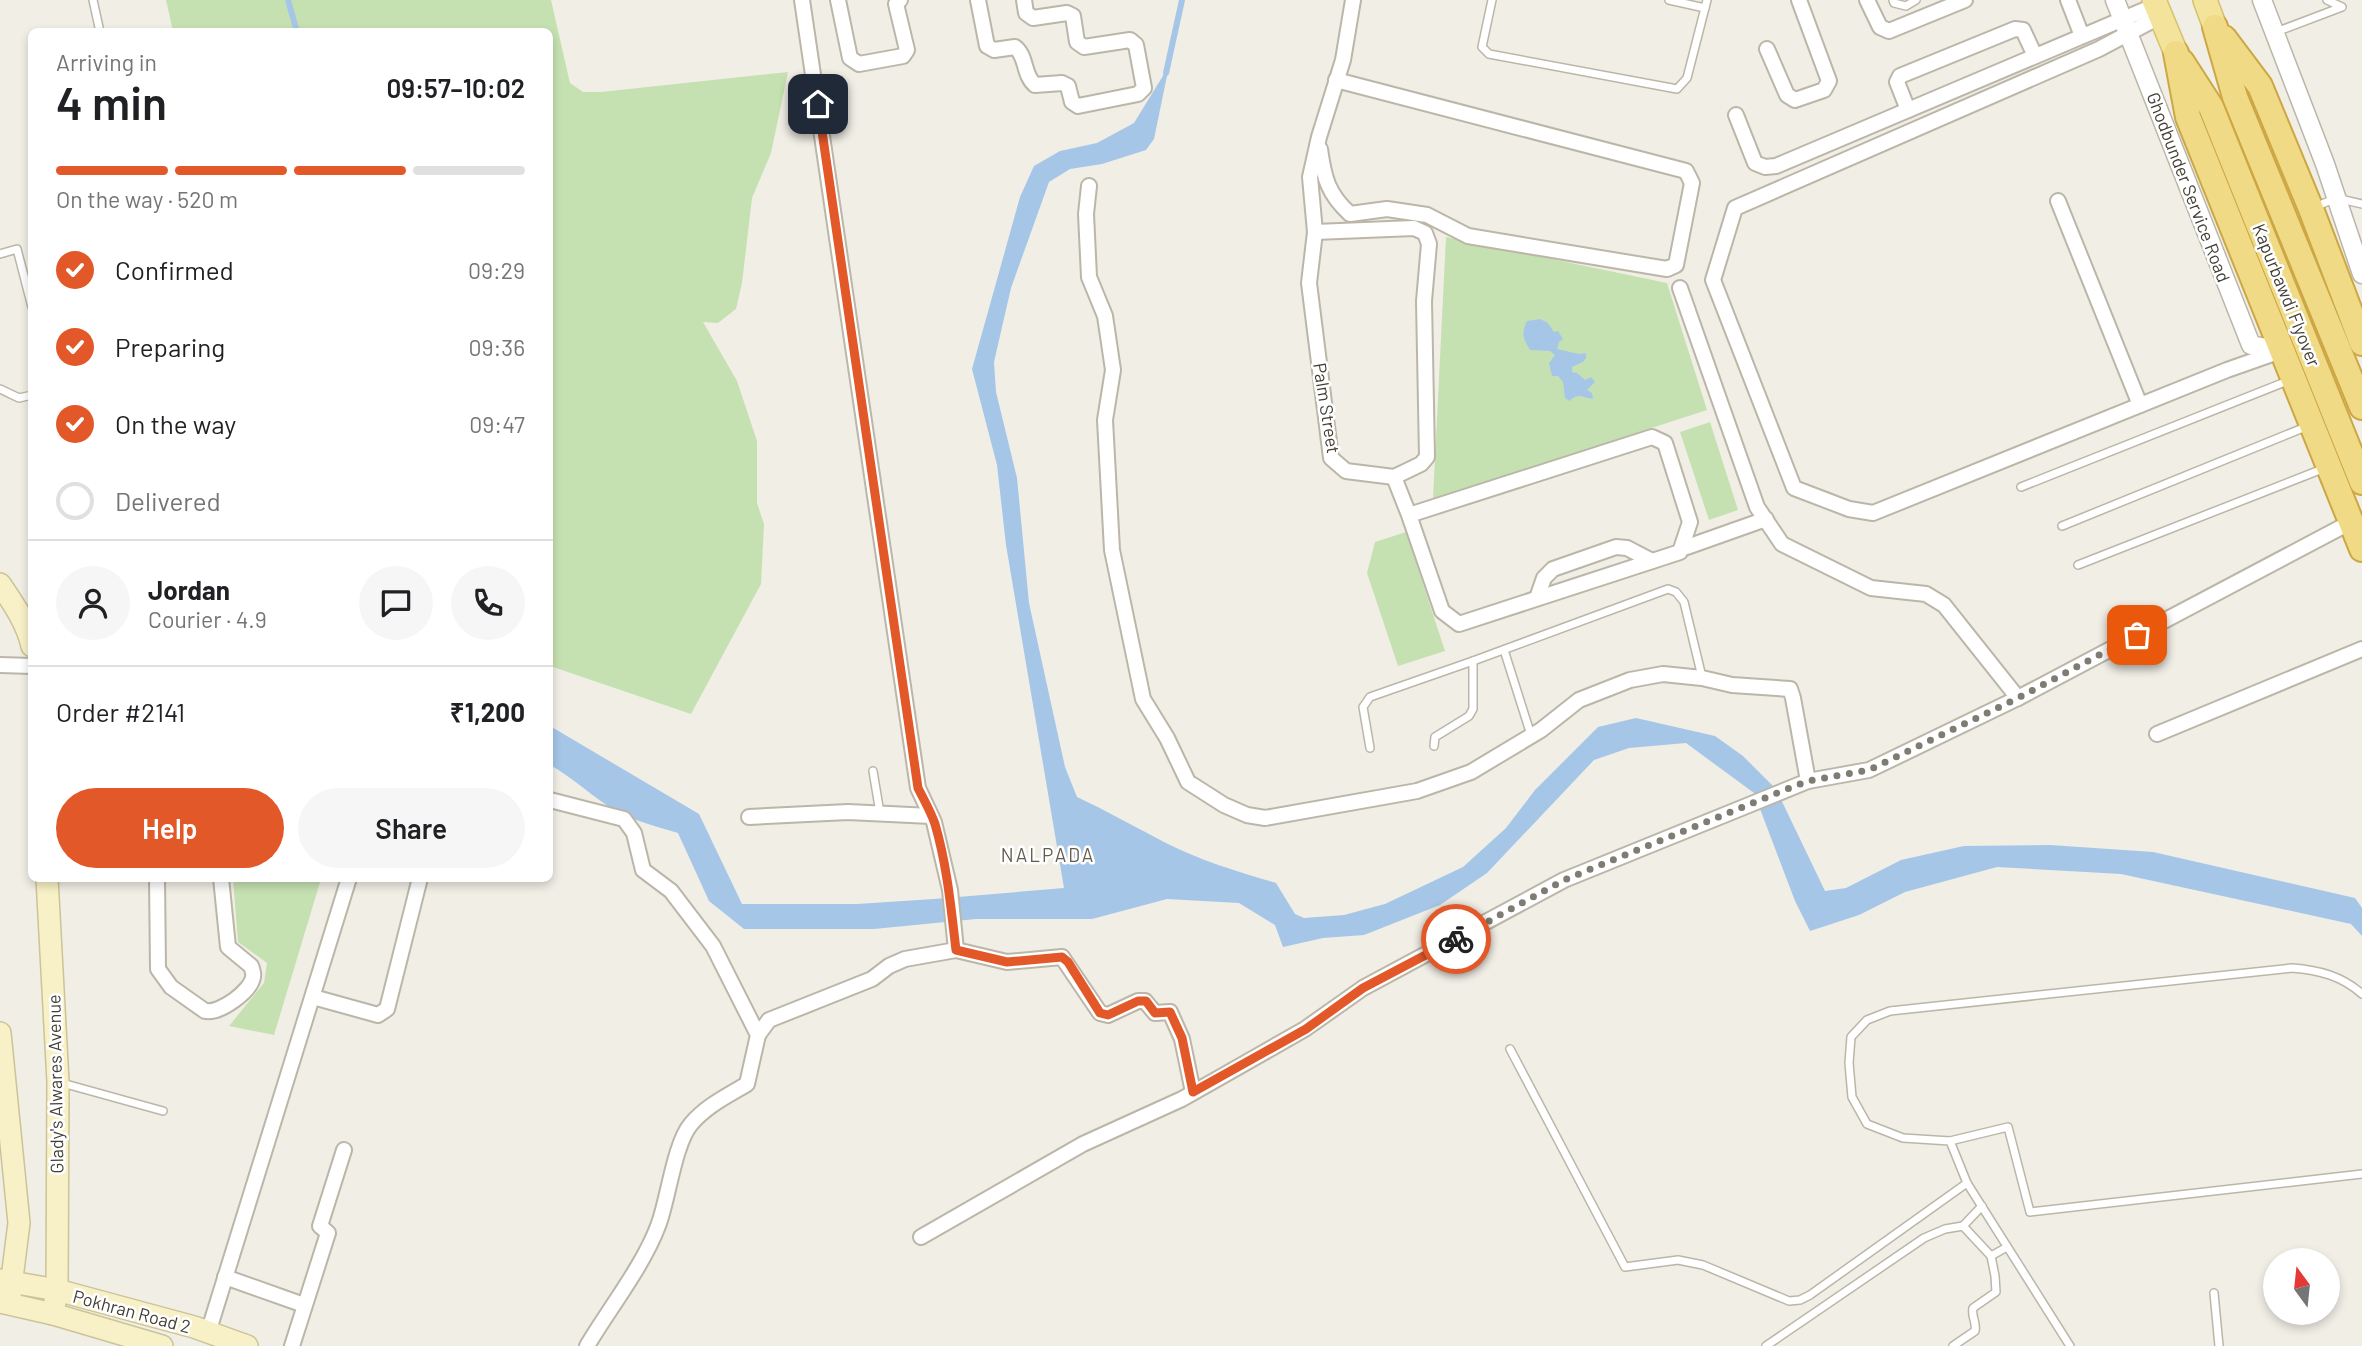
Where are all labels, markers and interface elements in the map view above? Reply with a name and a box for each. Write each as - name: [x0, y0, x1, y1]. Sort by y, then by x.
- text: Arriving in: [56, 48, 157, 76]
- text: 09:57–10:02: [386, 72, 525, 103]
- text: 4 min: [56, 74, 167, 129]
- pin: [788, 74, 848, 134]
- icon: home: [799, 85, 837, 123]
- street label: Ghodbunder Service Road: [2143, 89, 2235, 285]
- text: On the way · 520 m: [56, 185, 238, 213]
- street label: Kapurbawdi Flyover: [2248, 220, 2326, 370]
- icon: check: [56, 251, 94, 289]
- text: Confirmed: [115, 254, 234, 285]
- text: 09:29: [468, 256, 525, 284]
- icon: check: [56, 328, 94, 366]
- text: Preparing: [115, 331, 225, 362]
- text: 09:36: [469, 333, 525, 361]
- street label: Palm Street: [1309, 361, 1345, 455]
- icon: check: [56, 405, 94, 443]
- text: On the way: [115, 408, 236, 439]
- text: 09:47: [469, 410, 525, 438]
- text: Delivered: [115, 485, 221, 516]
- button: person: [56, 566, 130, 640]
- button: chat: [359, 566, 433, 640]
- button: phone: [451, 566, 525, 640]
- text: Jordan: [148, 574, 230, 605]
- text: Courier · 4.9: [148, 605, 267, 633]
- pin: [2107, 605, 2167, 665]
- icon: bag: [2118, 616, 2156, 654]
- text: Order #2141: [56, 696, 185, 727]
- text: ₹1,200: [450, 696, 525, 727]
- button: Help: [56, 788, 284, 868]
- button: Share: [298, 788, 525, 868]
- district label: NALPADA: [1001, 843, 1095, 866]
- courier: [1421, 904, 1491, 974]
- icon: bike: [1437, 920, 1475, 958]
- street label: Glady's Alwares Avenue: [42, 994, 68, 1174]
- north arrow: [2263, 1248, 2340, 1325]
- map controls: [2263, 1248, 2340, 1325]
- street label: Pokhran Road 2: [71, 1285, 193, 1337]

